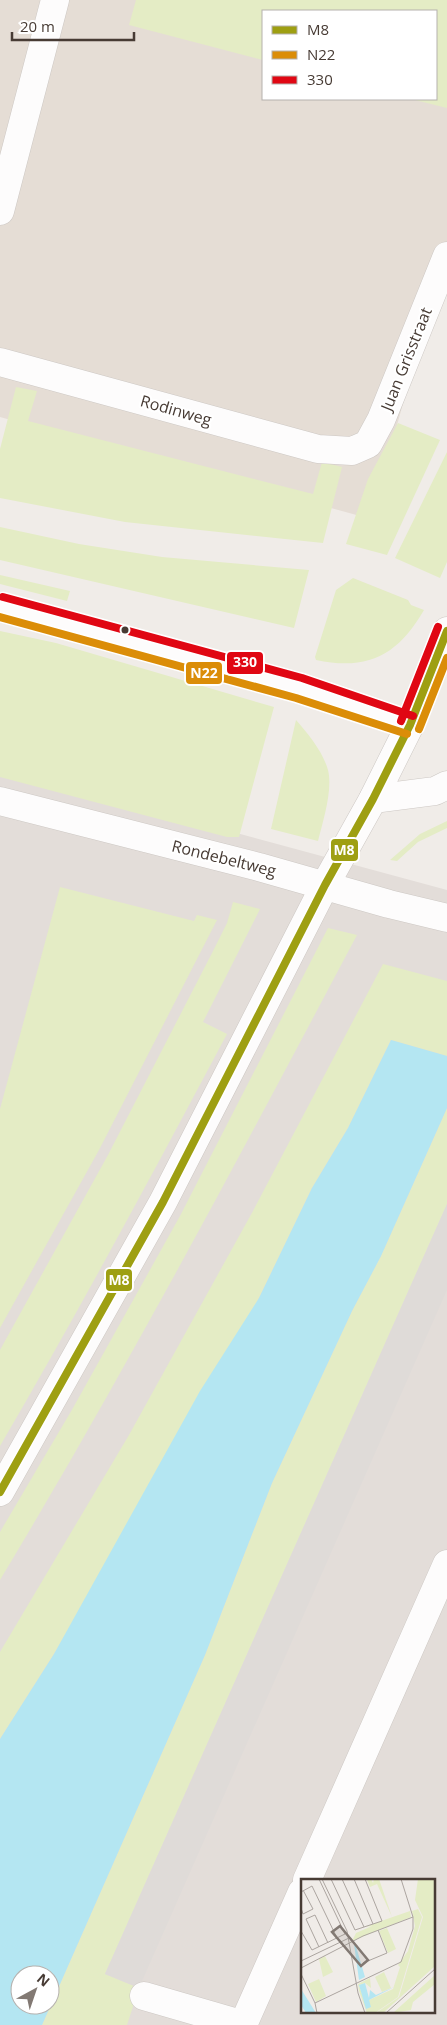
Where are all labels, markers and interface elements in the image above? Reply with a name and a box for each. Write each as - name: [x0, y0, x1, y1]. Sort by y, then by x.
- scale bar: [12, 10, 135, 42]
- legend: [262, 10, 437, 100]
- text: 20 m: [20, 16, 55, 36]
- text: M8: [307, 19, 329, 39]
- text: N22: [307, 44, 335, 64]
- text: 330: [307, 69, 333, 89]
- street label: Juan Grisstraat: [374, 304, 437, 416]
- street label: Rodinweg: [138, 389, 215, 431]
- unlabelled marker: [120, 625, 130, 635]
- line badge: 330: [226, 651, 264, 675]
- text: 330: [233, 652, 257, 671]
- line badge: N22: [185, 661, 223, 685]
- text: N22: [190, 663, 218, 682]
- street label: Rondebeltweg: [170, 834, 279, 882]
- line badge: M8: [330, 838, 359, 862]
- text: M8: [333, 840, 355, 859]
- line badge: M8: [105, 1268, 133, 1292]
- text: M8: [108, 1270, 130, 1289]
- inset map: [301, 1879, 434, 2012]
- north arrow: [10, 1965, 60, 2015]
- text: N: [33, 1969, 54, 1991]

